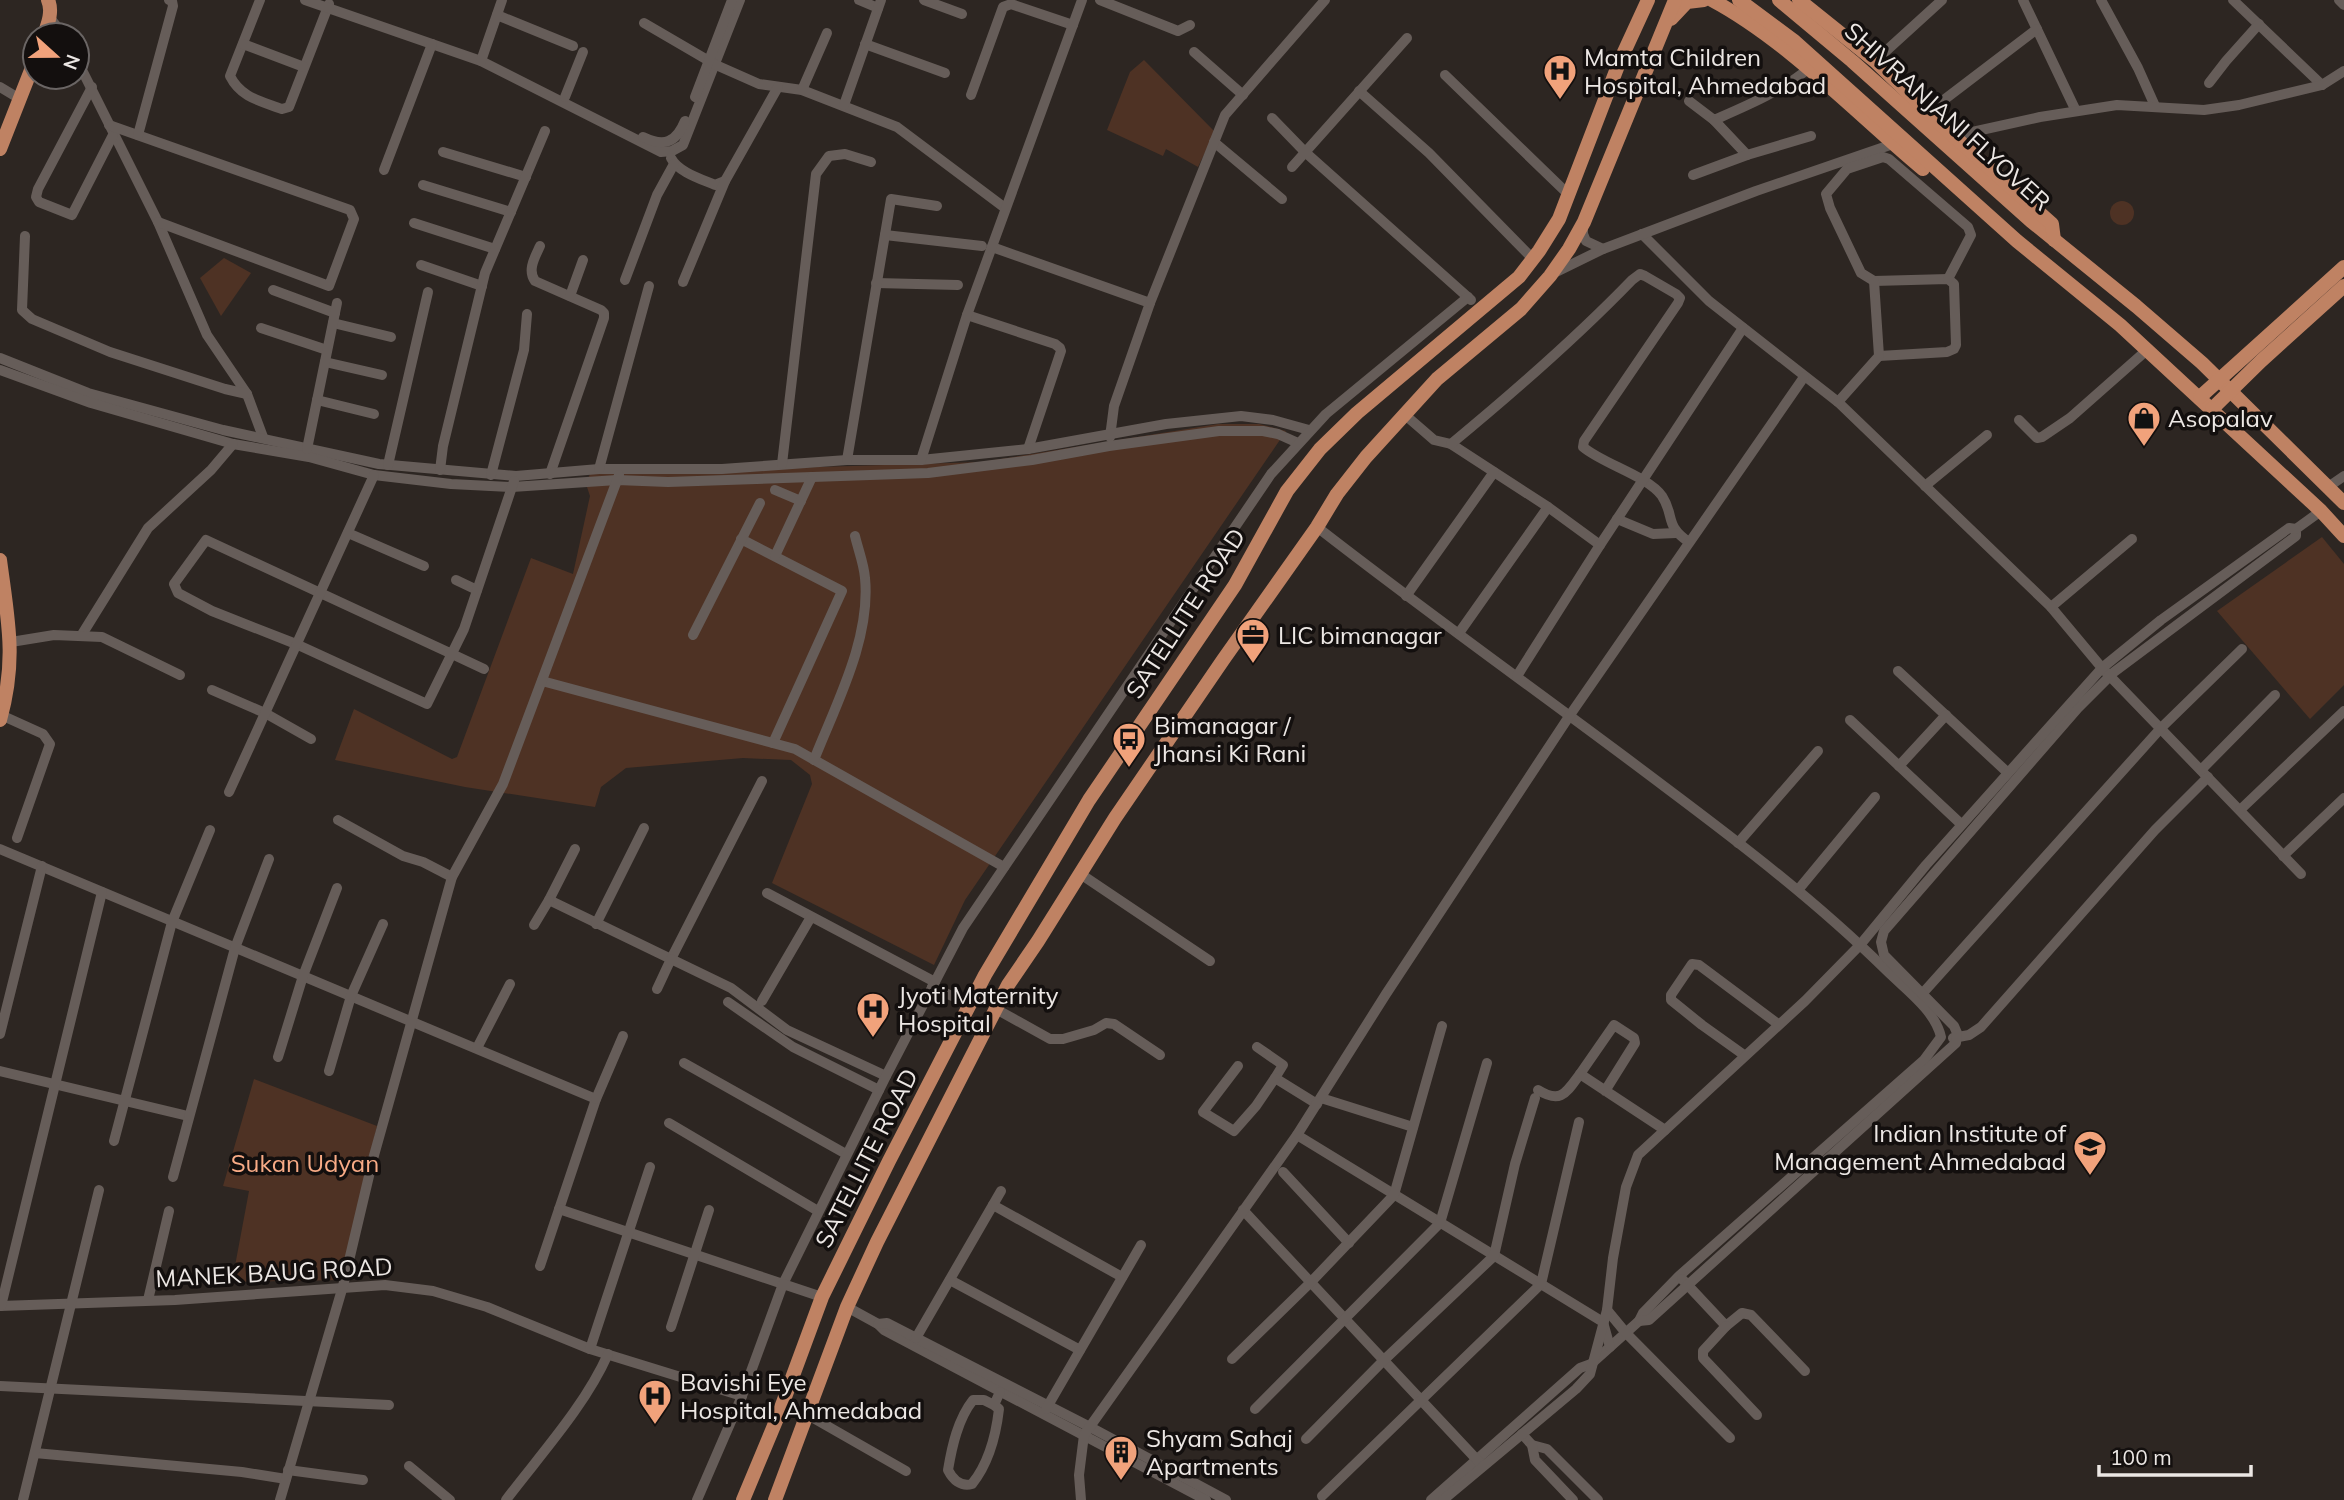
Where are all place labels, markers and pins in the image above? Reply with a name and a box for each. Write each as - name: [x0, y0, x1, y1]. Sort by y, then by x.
- place label: Mamta Children Hospital, Ahmedabad: [1584, 42, 1826, 100]
- hospital icon: Mamta Children Hospital, Ahmedabad: [1541, 52, 1579, 101]
- shop icon: Asopalav: [2125, 399, 2163, 448]
- place label: Asopalav: [2168, 403, 2273, 433]
- office icon: LIC bimanagar: [1234, 616, 1272, 665]
- place label: LIC bimanagar: [1278, 620, 1442, 650]
- place label: Bimanagar / Jhansi Ki Rani: [1154, 710, 1306, 768]
- bus stop icon: Bimanagar / Jhansi Ki Rani: [1110, 720, 1148, 769]
- place label: Jyoti Maternity Hospital: [898, 980, 1059, 1038]
- hospital icon: Jyoti Maternity Hospital: [854, 990, 892, 1039]
- place label: Indian Institute of Management Ahmedabad: [1774, 1118, 2067, 1176]
- school or university icon: Indian Institute of Management Ahmedabad: [2071, 1128, 2109, 1177]
- place label: Bavishi Eye Hospital, Ahmedabad: [680, 1367, 922, 1425]
- hospital icon: Bavishi Eye Hospital, Ahmedabad: [636, 1377, 674, 1426]
- place label: Shyam Sahaj Apartments: [1146, 1423, 1293, 1481]
- building icon: Shyam Sahaj Apartments: [1102, 1433, 1140, 1482]

